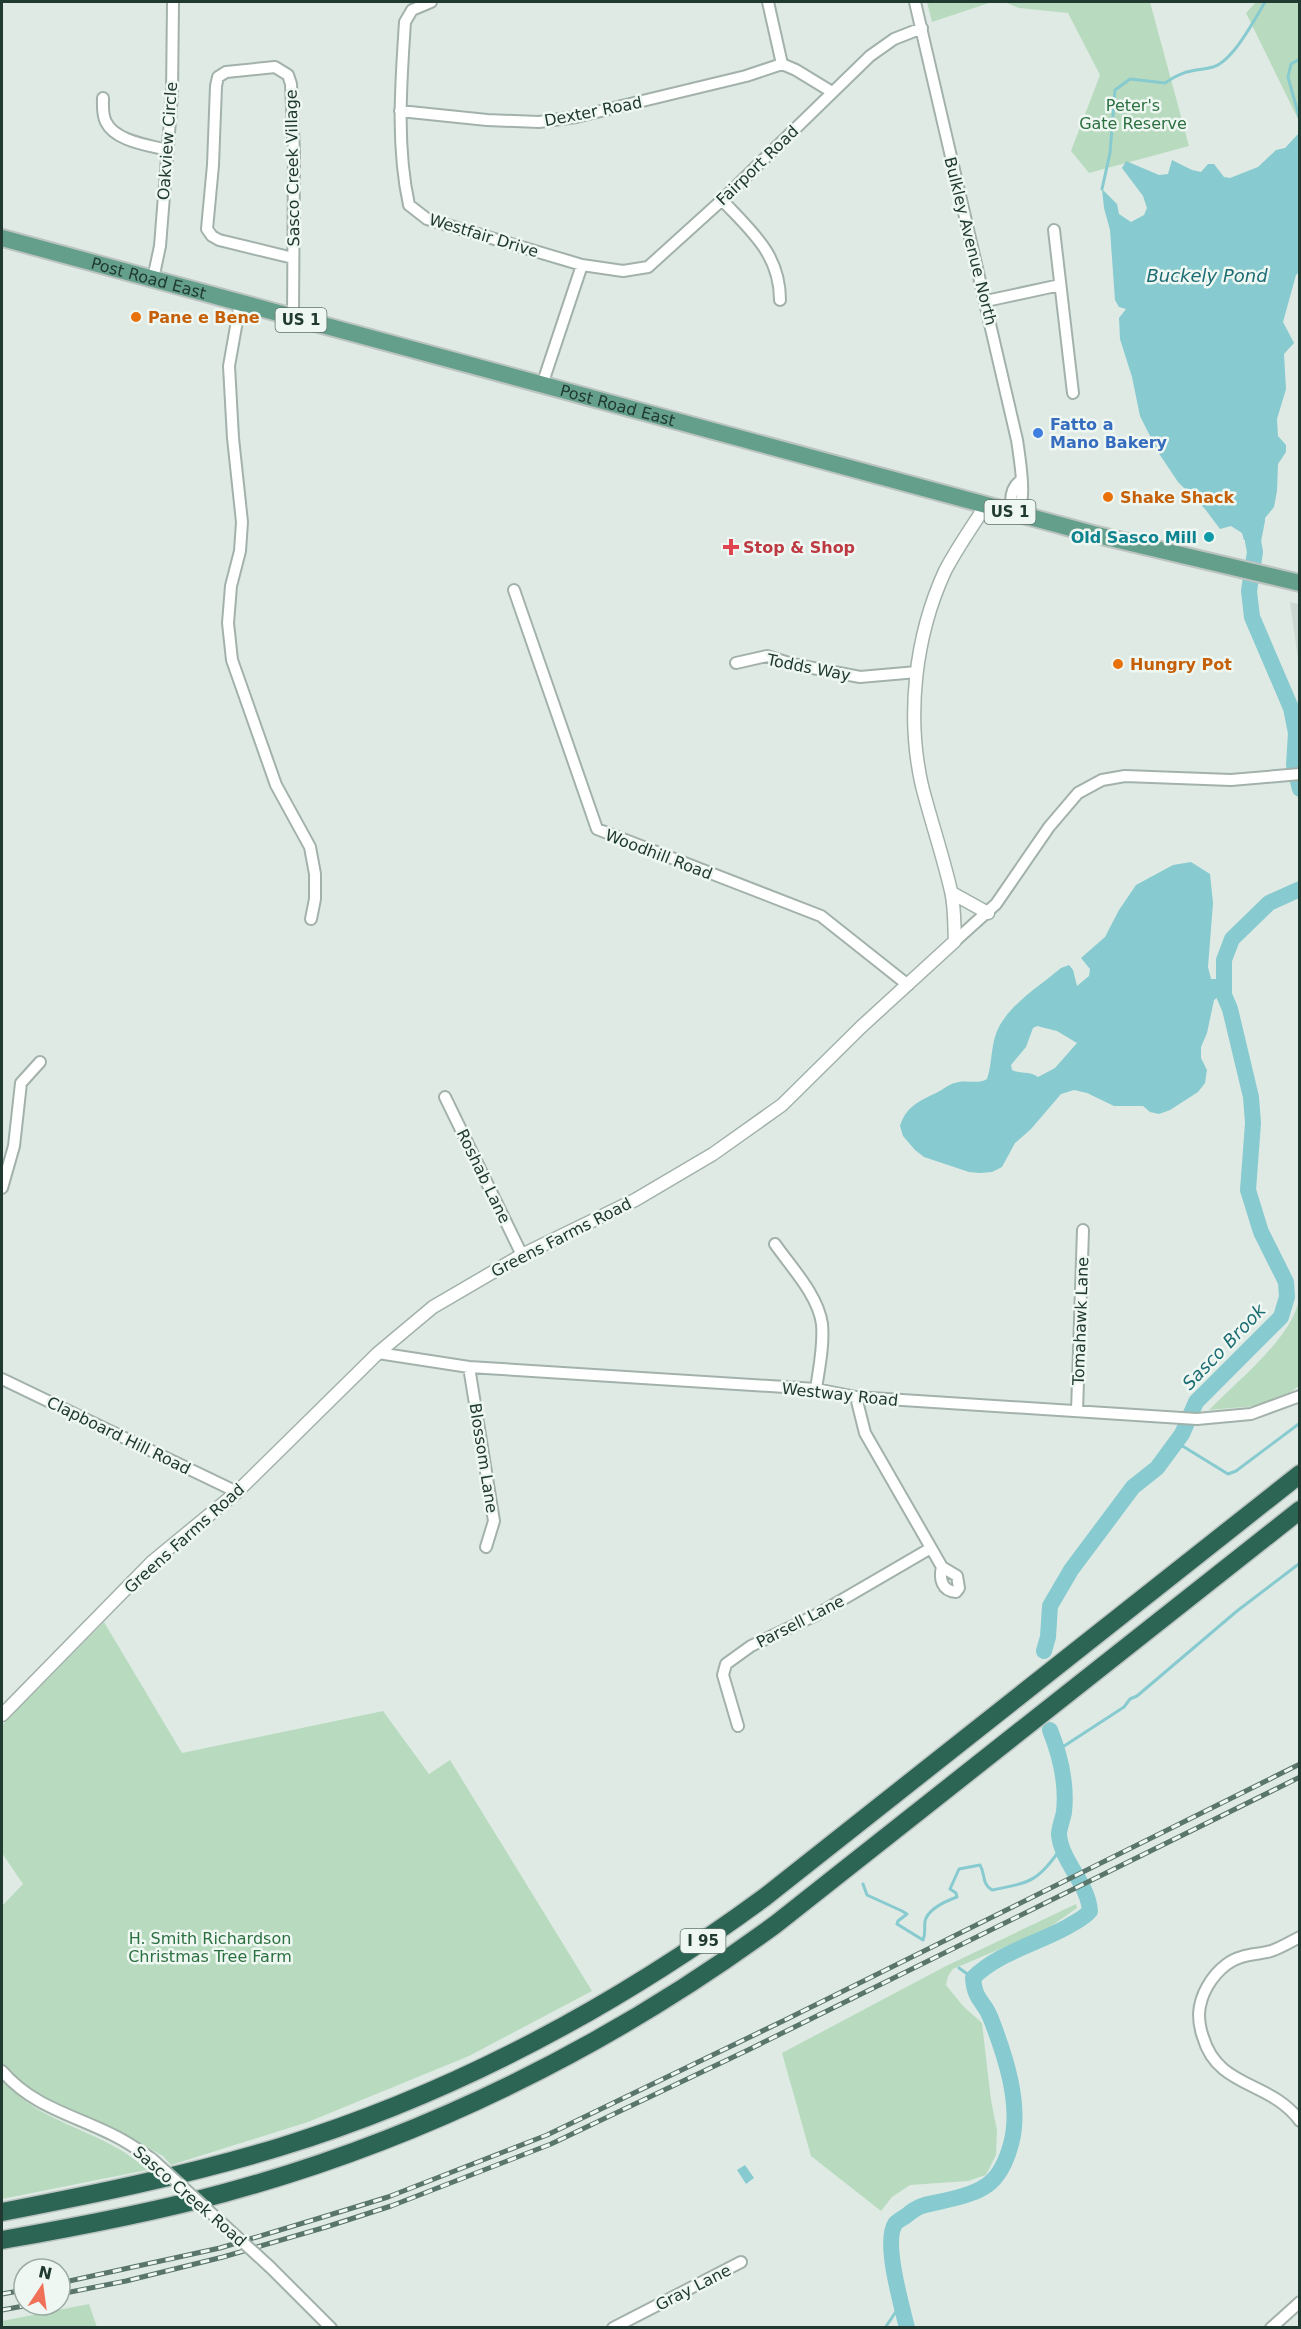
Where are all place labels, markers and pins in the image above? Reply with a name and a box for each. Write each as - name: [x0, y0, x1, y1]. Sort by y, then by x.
- place label: Pane e Bene: [148, 308, 260, 327]
- marker: Pane e Bene: [129, 310, 143, 324]
- place label: Fatto a Mano Bakery: [1050, 415, 1168, 452]
- marker: Fatto a Mano Bakery: [1031, 426, 1045, 440]
- place label: Shake Shack: [1120, 488, 1235, 507]
- marker: Shake Shack: [1101, 490, 1115, 504]
- place label: Old Sasco Mill: [1071, 528, 1197, 547]
- marker: Old Sasco Mill: [1202, 530, 1216, 544]
- place label: Stop & Shop: [743, 538, 855, 557]
- marker: Stop & Shop: [724, 540, 738, 554]
- place label: Hungry Pot: [1130, 655, 1232, 674]
- marker: Hungry Pot: [1111, 657, 1125, 671]

